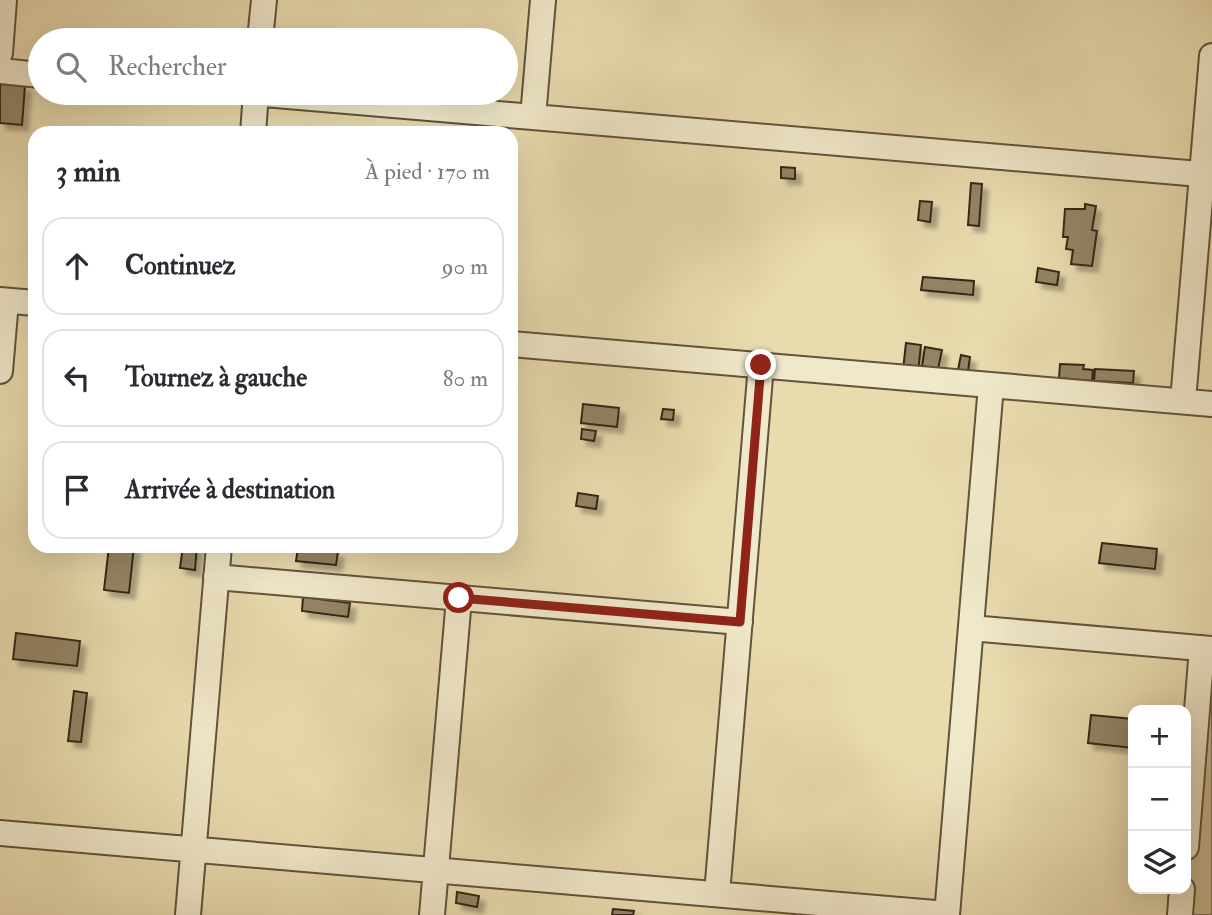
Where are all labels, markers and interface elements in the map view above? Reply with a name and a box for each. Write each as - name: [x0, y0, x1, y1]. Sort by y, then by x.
- search box: [28, 28, 518, 105]
- icon: search: [52, 48, 90, 86]
- text: Rechercher: [108, 51, 227, 83]
- text: 3 min: [56, 153, 121, 190]
- text: À pied · 170 m: [365, 157, 490, 186]
- icon: ahead: [58, 247, 96, 285]
- text: Continuez: [125, 250, 235, 282]
- text: 90 m: [442, 252, 488, 281]
- route end: [745, 349, 776, 380]
- icon: left: [58, 359, 96, 397]
- text: Tournez à gauche: [125, 362, 307, 394]
- text: 80 m: [443, 364, 488, 393]
- icon: arrive: [58, 471, 96, 509]
- text: Arrivée à destination: [125, 474, 335, 506]
- route start: [443, 582, 474, 613]
- map controls: [1128, 705, 1191, 894]
- button: +: [1128, 705, 1191, 768]
- button: −: [1128, 768, 1191, 831]
- button: layers: [1128, 831, 1191, 894]

